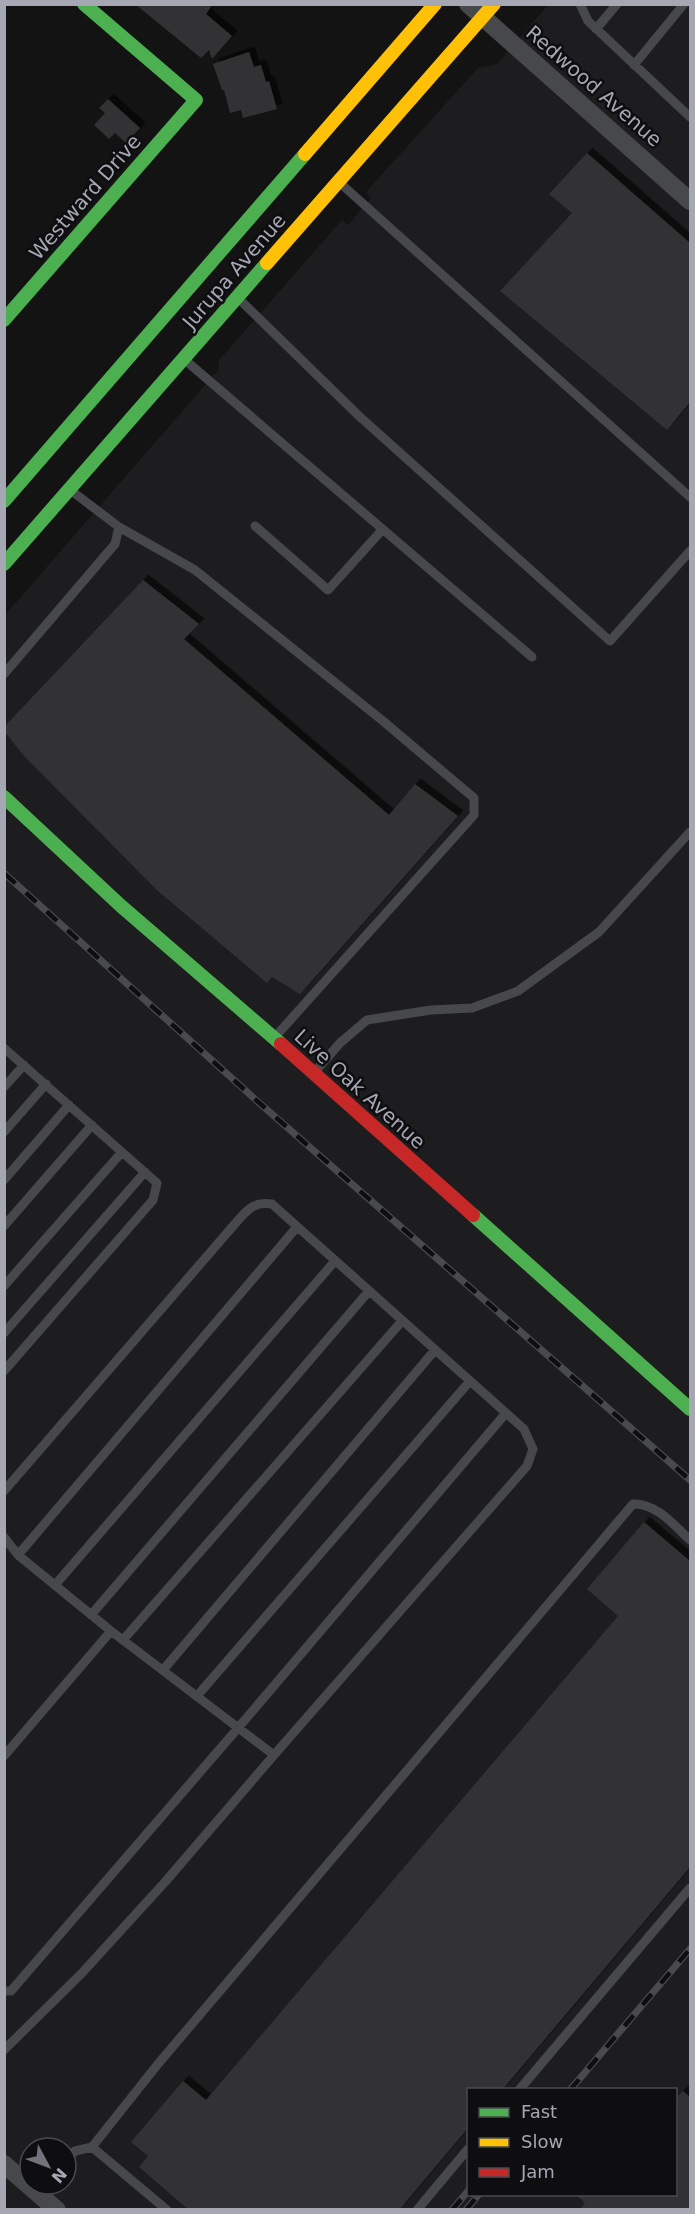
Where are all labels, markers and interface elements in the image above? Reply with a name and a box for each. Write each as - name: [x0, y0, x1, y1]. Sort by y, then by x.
- street label: Redwood Avenue: [521, 20, 667, 152]
- street label: Westward Drive: [24, 129, 146, 265]
- street label: Jurupa Avenue: [176, 208, 291, 335]
- street label: Live Oak Avenue: [290, 1024, 430, 1154]
- legend: [467, 2088, 677, 2196]
- text: Fast: [521, 2101, 557, 2122]
- text: Slow: [521, 2131, 563, 2152]
- north arrow: [18, 2136, 78, 2196]
- text: Jam: [520, 2161, 555, 2182]
- text: N: [47, 2164, 71, 2187]

